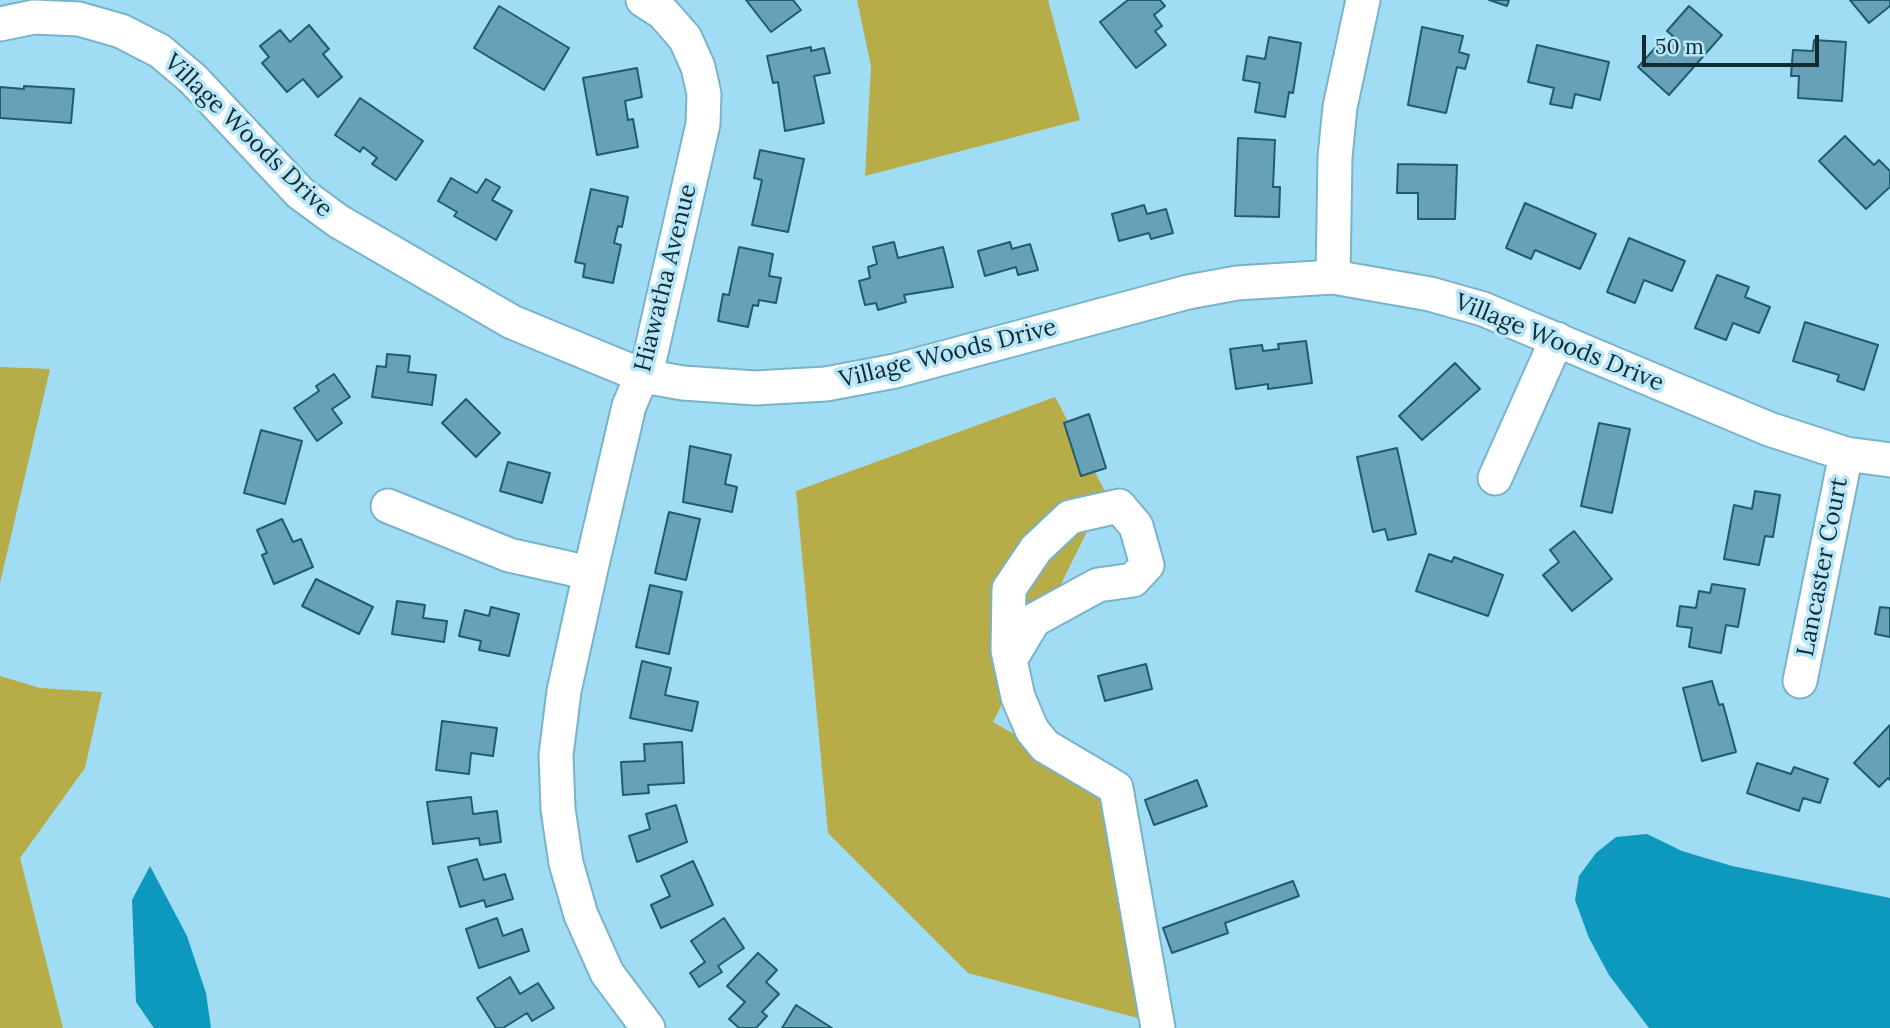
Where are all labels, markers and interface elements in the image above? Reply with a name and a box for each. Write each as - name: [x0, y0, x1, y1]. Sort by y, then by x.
- scale bar: [1645, 21, 1822, 65]
- text: 50 m: [1655, 33, 1704, 60]
- street label: Village Woods Drive: [158, 48, 338, 224]
- street label: Hiawatha Avenue: [629, 181, 703, 375]
- street label: Village Woods Drive: [1450, 288, 1668, 398]
- street label: Village Woods Drive: [836, 313, 1060, 395]
- street label: Lancaster Court: [1792, 475, 1854, 659]

